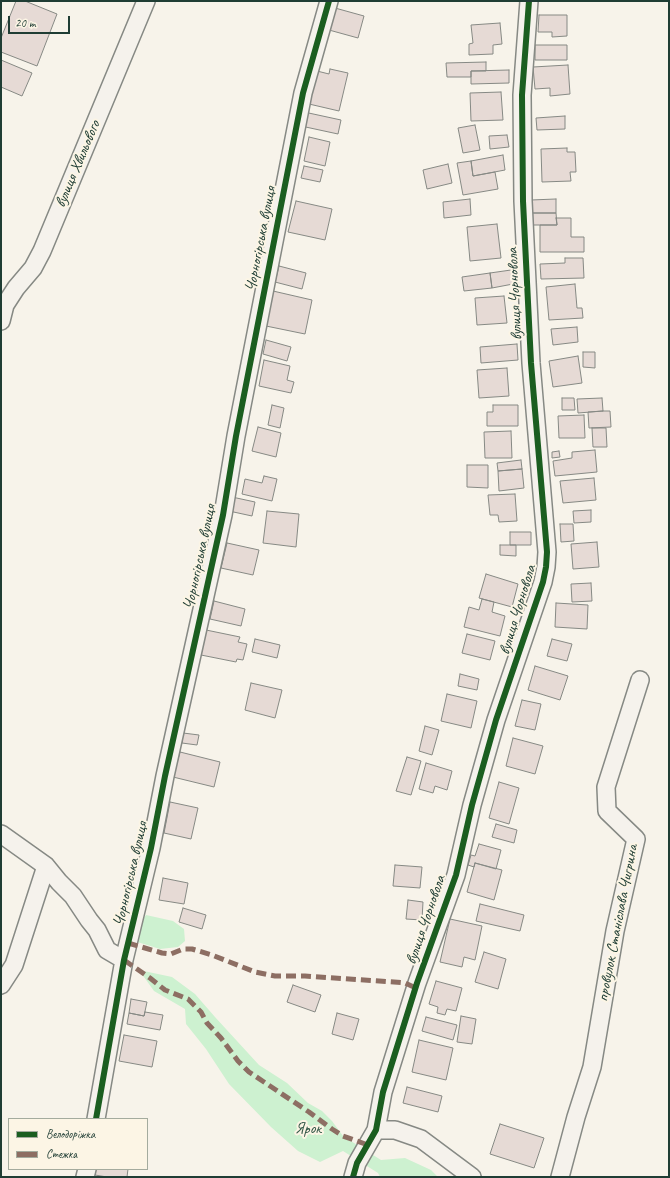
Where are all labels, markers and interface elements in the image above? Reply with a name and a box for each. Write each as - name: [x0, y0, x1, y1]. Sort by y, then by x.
- scale bar: [10, 8, 72, 34]
- text: 20 m: [15, 15, 35, 31]
- street label: вулиця Хвильового: [51, 118, 105, 210]
- street label: Чорногірська вулиця: [241, 185, 281, 293]
- street label: вулиця Чорновола: [503, 247, 527, 341]
- street label: Чорногірська вулиця: [180, 503, 220, 611]
- street label: вулиця Чорновола: [495, 563, 541, 657]
- street label: Чорногірська вулиця: [110, 820, 152, 928]
- street label: провулок Станіслава Чигрина: [593, 843, 643, 1003]
- street label: вулиця Чорновола: [402, 873, 450, 967]
- legend: [8, 1118, 148, 1170]
- park label: Ярок: [295, 1119, 321, 1139]
- text: Велодоріжка: [46, 1126, 95, 1142]
- text: Стежка: [46, 1146, 77, 1162]

